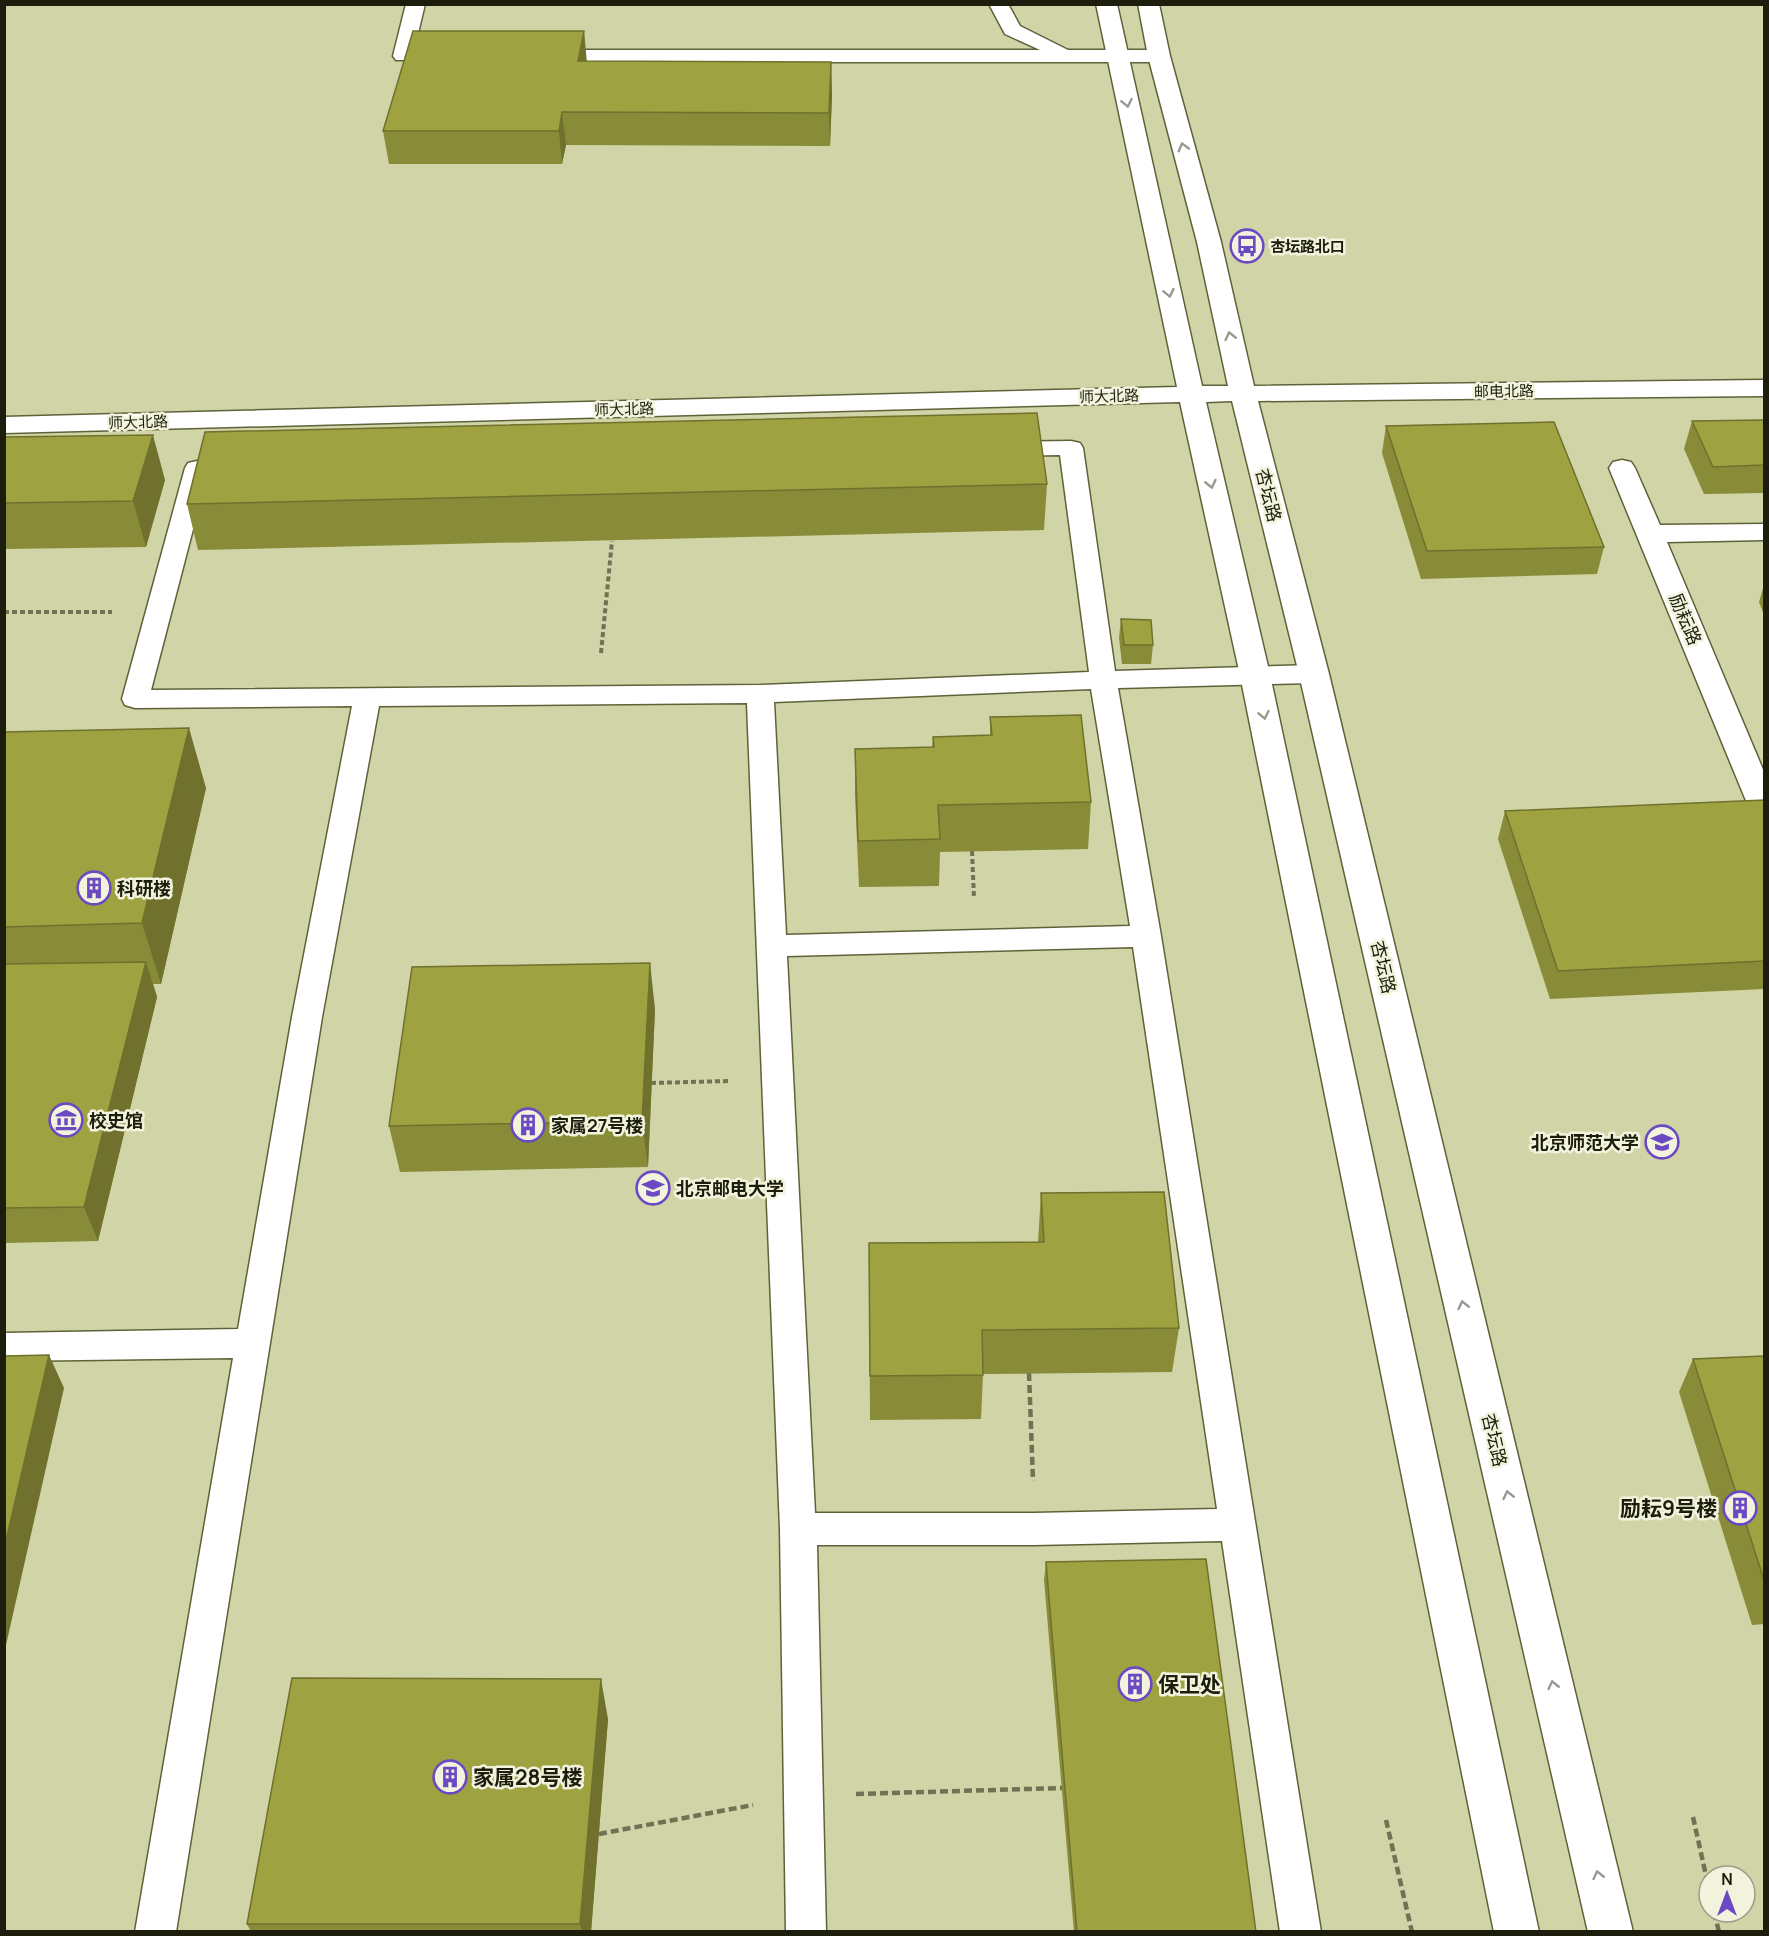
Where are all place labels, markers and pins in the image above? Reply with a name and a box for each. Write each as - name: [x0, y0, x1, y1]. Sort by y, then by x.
- bus stop icon: 杏坛路北口: [1229, 228, 1265, 264]
- place label: 杏坛路北口: [1270, 236, 1345, 257]
- building icon: 科研楼: [76, 870, 112, 906]
- place label: 科研楼: [117, 876, 171, 900]
- museum icon: 校史馆: [48, 1102, 84, 1138]
- building icon: 家属27号楼: [510, 1107, 546, 1143]
- place label: 校史馆: [89, 1108, 143, 1132]
- place label: 家属27号楼: [551, 1113, 643, 1137]
- school or university icon: 北京师范大学: [1644, 1124, 1680, 1160]
- place label: 北京师范大学: [1531, 1130, 1639, 1154]
- school or university icon: 北京邮电大学: [635, 1170, 671, 1206]
- place label: 北京邮电大学: [676, 1176, 784, 1200]
- building icon: 励耘9号楼: [1722, 1490, 1758, 1526]
- place label: 励耘9号楼: [1620, 1494, 1717, 1522]
- building icon: 保卫处: [1117, 1666, 1153, 1702]
- place label: 保卫处: [1158, 1670, 1221, 1698]
- building icon: 家属28号楼: [432, 1759, 468, 1795]
- place label: 家属28号楼: [473, 1763, 582, 1791]

